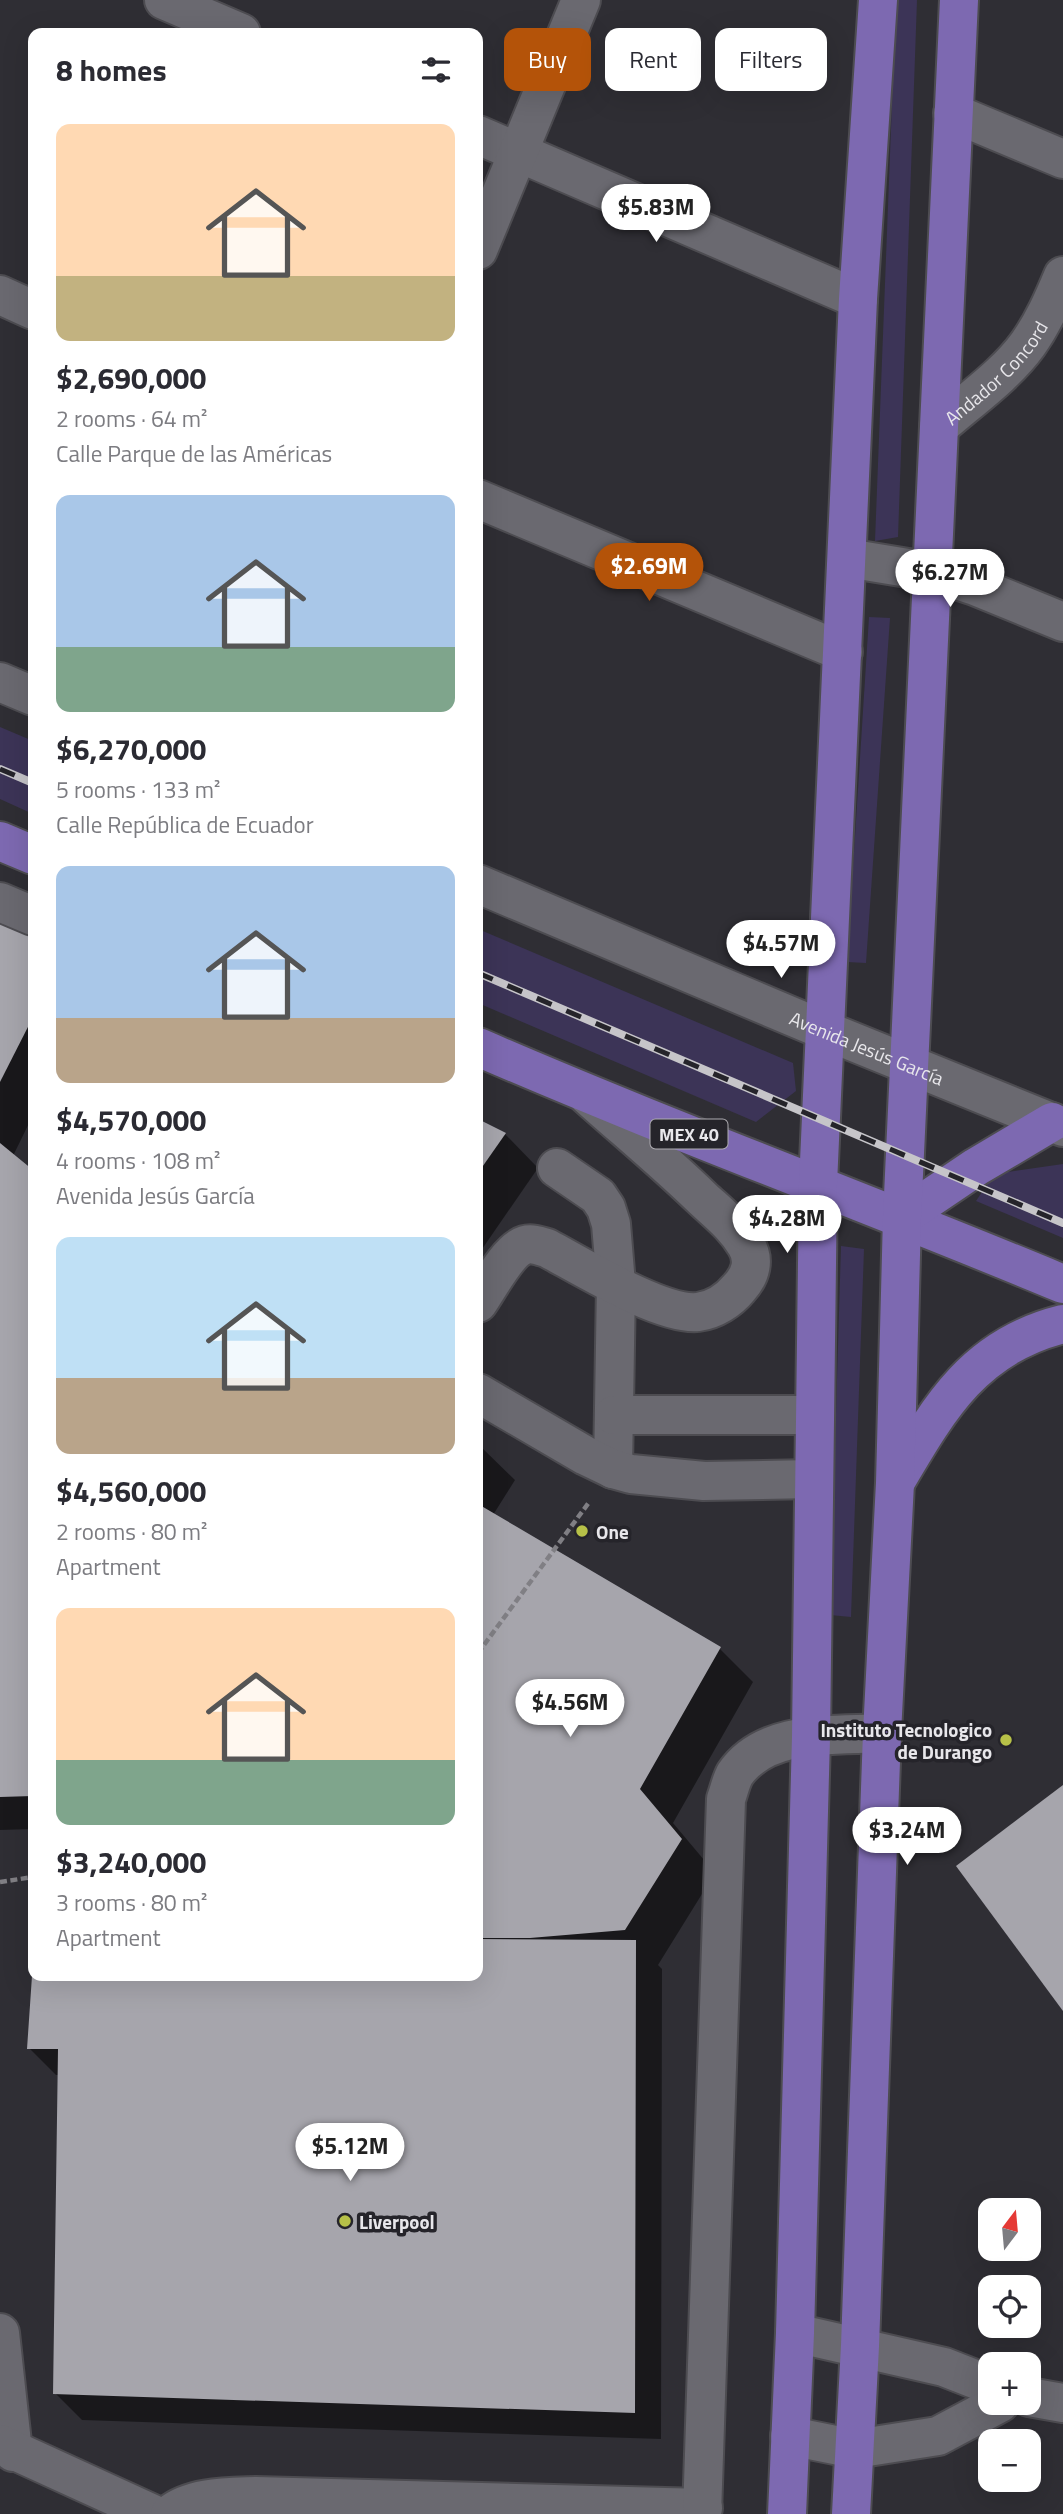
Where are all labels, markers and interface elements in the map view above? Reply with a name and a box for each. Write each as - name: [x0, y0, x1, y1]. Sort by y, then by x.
- chip: Buy: [504, 28, 591, 91]
- chip: Rent: [605, 28, 701, 91]
- chip: Filters: [715, 28, 827, 91]
- text: 8 homes: [56, 47, 167, 93]
- icon: filters: [417, 51, 455, 89]
- icon: home: [193, 170, 319, 296]
- pin: $5.83M: [599, 184, 713, 244]
- text: $5.83M: [617, 189, 695, 224]
- street label: Andador Concord: [937, 315, 1054, 431]
- text: $2,690,000: [56, 355, 206, 401]
- text: 2 rooms · 64 m²: [56, 401, 207, 436]
- text: Calle Parque de las Américas: [56, 436, 332, 471]
- icon: home: [193, 541, 319, 667]
- pin: $2.69M: [592, 544, 706, 603]
- text: $2.69M: [610, 548, 688, 583]
- pin: $6.27M: [893, 550, 1007, 609]
- text: $6.27M: [911, 554, 989, 589]
- text: $6,270,000: [56, 726, 206, 772]
- text: 5 rooms · 133 m²: [56, 772, 220, 807]
- text: Calle República de Ecuador: [56, 807, 314, 842]
- icon: home: [193, 912, 319, 1038]
- pin: $4.57M: [724, 920, 838, 980]
- text: $4.57M: [742, 925, 820, 960]
- street label: Avenida Jesús García: [785, 1003, 949, 1092]
- text: $4,570,000: [56, 1097, 206, 1143]
- road number: MEX 40: [650, 1120, 728, 1148]
- text: 4 rooms · 108 m²: [56, 1143, 220, 1178]
- text: Avenida Jesús García: [56, 1178, 255, 1213]
- pin: $4.28M: [730, 1196, 844, 1255]
- text: $4.28M: [748, 1200, 826, 1235]
- icon: home: [193, 1283, 319, 1409]
- text: $4,560,000: [56, 1468, 206, 1514]
- text: 2 rooms · 80 m²: [56, 1514, 207, 1549]
- place label: One: [596, 1517, 629, 1546]
- marker: One: [574, 1523, 590, 1539]
- text: Apartment: [56, 1549, 161, 1584]
- icon: home: [193, 1654, 319, 1780]
- pin: $4.56M: [513, 1680, 627, 1739]
- text: $4.56M: [531, 1684, 609, 1719]
- place label: Instituto Tecnologico de Durango: [820, 1715, 992, 1766]
- marker: Instituto Tecnologico de Durango: [998, 1732, 1014, 1748]
- pin: $3.24M: [850, 1808, 964, 1867]
- text: $3.24M: [868, 1812, 946, 1847]
- text: $3,240,000: [56, 1839, 206, 1885]
- text: 3 rooms · 80 m²: [56, 1885, 207, 1920]
- text: Apartment: [56, 1920, 161, 1955]
- pin: $5.12M: [293, 2124, 407, 2183]
- text: $5.12M: [311, 2128, 389, 2163]
- north arrow: [978, 2198, 1041, 2261]
- map controls: [978, 2198, 1041, 2492]
- place label: Liverpool: [359, 2207, 435, 2236]
- marker: Liverpool: [337, 2213, 353, 2229]
- button: locate: [978, 2275, 1041, 2338]
- button: +: [978, 2352, 1041, 2415]
- button: −: [978, 2429, 1041, 2492]

